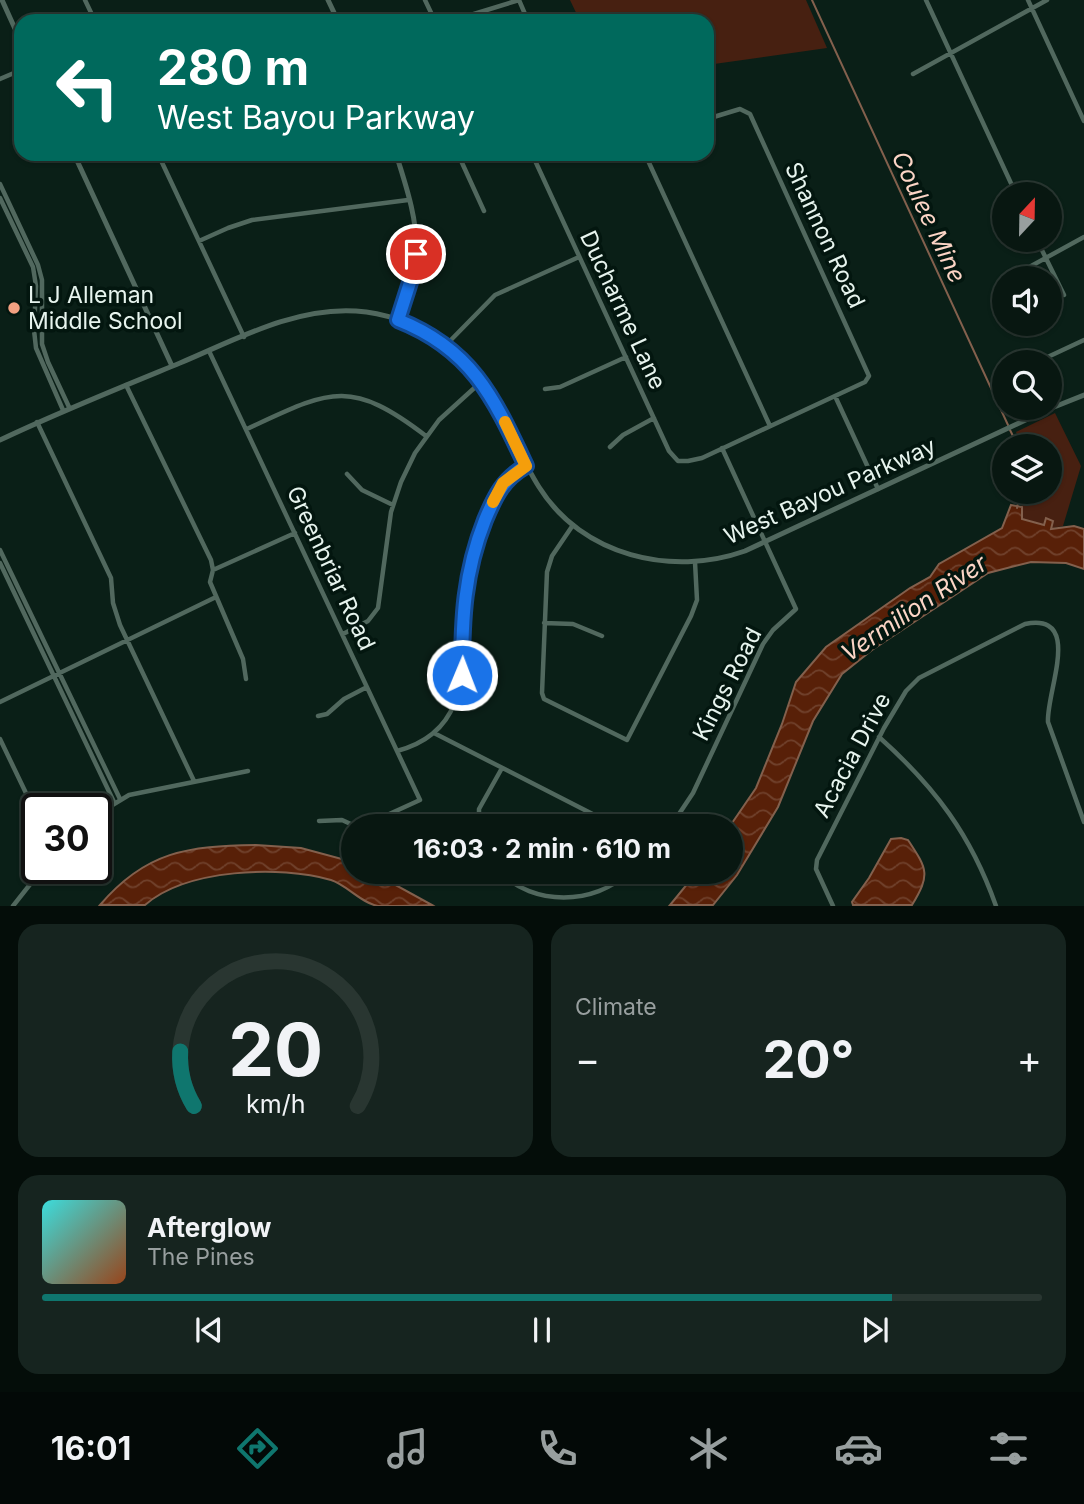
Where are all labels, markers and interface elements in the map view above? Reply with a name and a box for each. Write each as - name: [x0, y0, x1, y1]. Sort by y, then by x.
- text: 280 m: [157, 38, 309, 97]
- icon: left: [42, 42, 133, 133]
- text: West Bayou Parkway: [157, 98, 475, 137]
- water label: Coulee Mine: [886, 147, 972, 287]
- street label: Shannon Road: [779, 158, 871, 312]
- north arrow: [992, 182, 1062, 252]
- map controls: [992, 182, 1062, 504]
- pin: [386, 224, 446, 284]
- street label: Ducharme Lane: [574, 226, 672, 394]
- icon: arrive: [397, 235, 435, 273]
- button: sound: [992, 266, 1062, 336]
- place label: L J Alleman Middle School: [28, 281, 183, 335]
- marker: L J Alleman Middle School: [6, 300, 22, 316]
- button: search: [992, 350, 1062, 420]
- street label: West Bayou Parkway: [720, 432, 940, 550]
- button: layers: [992, 434, 1062, 504]
- street label: Greenbriar Road: [281, 481, 381, 655]
- water label: Vermilion River: [836, 548, 993, 667]
- street label: Kings Road: [687, 623, 767, 745]
- position arrow: [425, 638, 499, 712]
- street label: Acacia Drive: [807, 688, 897, 822]
- speed limit sign: 30: [21, 793, 112, 884]
- text: 16:03 · 2 min · 610 m: [413, 833, 671, 864]
- text: Climate: [575, 993, 657, 1021]
- text: 20: [228, 1006, 323, 1095]
- text: 20°: [763, 1028, 854, 1091]
- text: −: [575, 1036, 600, 1082]
- text: +: [1017, 1036, 1042, 1082]
- text: km/h: [246, 1089, 305, 1119]
- text: Afterglow: [147, 1212, 271, 1243]
- text: The Pines: [147, 1243, 255, 1271]
- icon: previous: [190, 1311, 228, 1349]
- icon: pause: [523, 1311, 561, 1349]
- icon: next: [856, 1311, 894, 1349]
- icon: directions: [233, 1424, 282, 1473]
- icon: music: [383, 1424, 432, 1473]
- icon: phone: [533, 1424, 582, 1473]
- icon: climate: [684, 1424, 733, 1473]
- icon: car: [834, 1424, 883, 1473]
- icon: filters: [984, 1424, 1033, 1473]
- text: 16:01: [51, 1429, 131, 1468]

